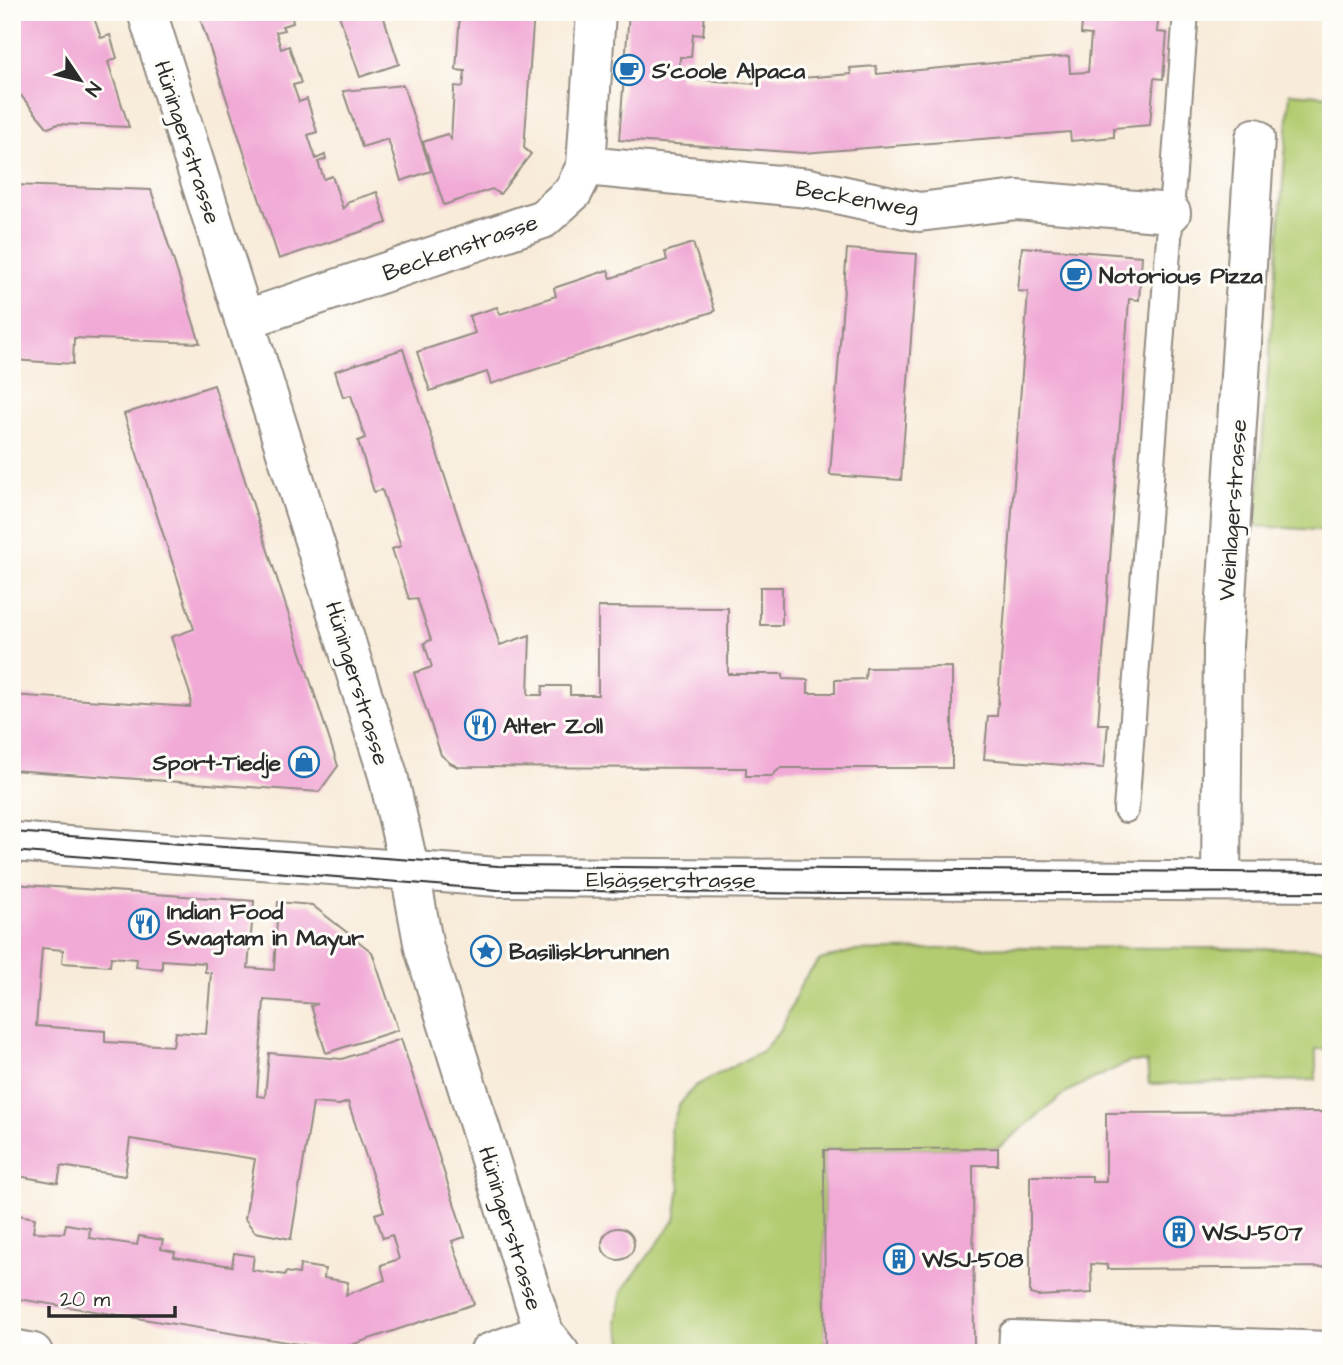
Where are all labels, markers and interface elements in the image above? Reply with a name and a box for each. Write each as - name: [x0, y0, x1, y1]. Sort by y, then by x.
- north arrow: [46, 46, 116, 116]
- cafe icon: S’coole Alpaca: [612, 53, 646, 87]
- place label: S’coole Alpaca: [651, 55, 806, 87]
- street label: Hüningerstrasse: [145, 57, 229, 228]
- text: N: [78, 76, 107, 102]
- street label: Beckenweg: [793, 172, 921, 227]
- street label: Beckenstrasse: [378, 206, 542, 289]
- cafe icon: Notorious Pizza: [1059, 258, 1093, 292]
- place label: Notorious Pizza: [1099, 260, 1263, 292]
- street label: Weinlagerstrasse: [1211, 418, 1256, 602]
- street label: Hüningerstrasse: [316, 597, 397, 769]
- restaurant icon: Alter Zoll: [463, 708, 497, 742]
- place label: Alter Zoll: [503, 710, 604, 742]
- shop icon: Sport-Tiedje: [287, 745, 321, 779]
- place label: Sport-Tiedje: [152, 747, 282, 779]
- street label: Elsässerstrasse: [586, 864, 756, 896]
- place label: Indian Food Swagtam in Mayur: [166, 896, 364, 956]
- restaurant icon: Indian Food Swagtam in Mayur: [127, 907, 161, 941]
- place icon: Basiliskbrunnen: [469, 934, 503, 968]
- place label: Basiliskbrunnen: [509, 936, 670, 968]
- street label: Hüningerstrasse: [469, 1142, 550, 1314]
- building icon: WSJ-507: [1162, 1215, 1196, 1249]
- place label: WSJ-507: [1201, 1217, 1304, 1249]
- building icon: WSJ-508: [882, 1242, 916, 1276]
- place label: WSJ-508: [921, 1244, 1024, 1276]
- scale bar: [49, 1274, 175, 1318]
- text: 20 m: [60, 1285, 111, 1314]

